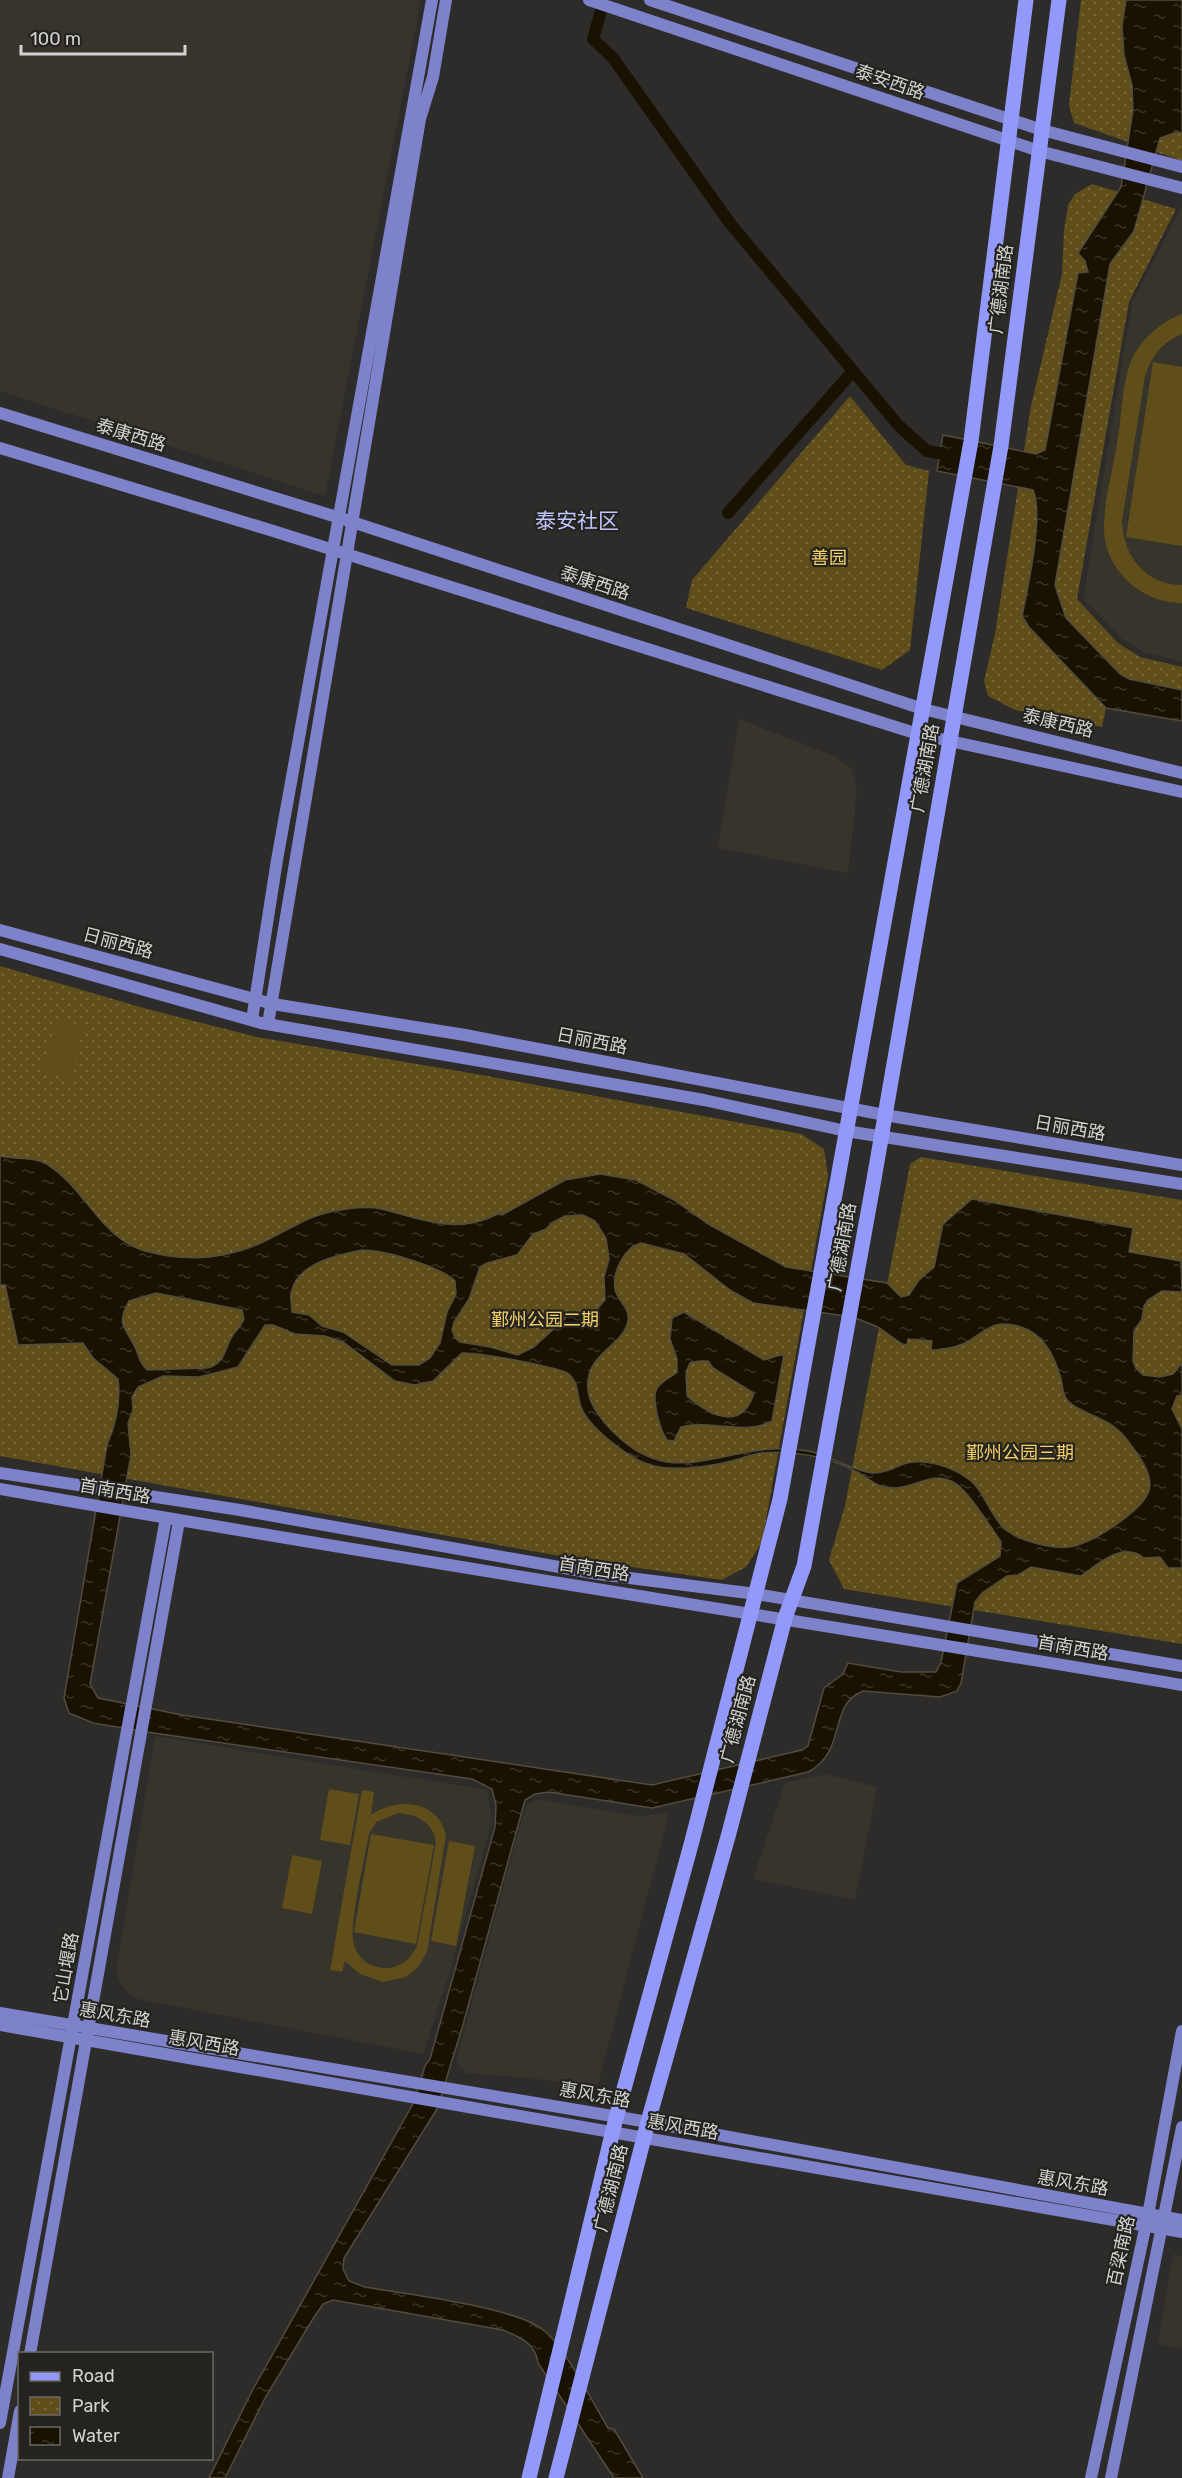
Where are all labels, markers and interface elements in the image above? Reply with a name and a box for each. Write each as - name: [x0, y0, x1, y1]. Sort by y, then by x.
- scale bar: [21, 18, 184, 56]
- text: 100 m: [30, 28, 81, 50]
- street label: 泰安西路: [852, 60, 928, 104]
- street label: 广德湖南路: [985, 243, 1017, 335]
- street label: 泰康西路: [93, 414, 169, 456]
- district label: 泰安社区: [535, 508, 619, 533]
- park label: 善园: [811, 547, 847, 569]
- street label: 泰康西路: [557, 561, 633, 605]
- street label: 泰康西路: [1020, 704, 1096, 742]
- street label: 广德湖南路: [906, 722, 944, 814]
- street label: 日丽西路: [80, 923, 156, 963]
- street label: 日丽西路: [555, 1023, 629, 1059]
- street label: 日丽西路: [1033, 1111, 1107, 1145]
- street label: 广德湖南路: [823, 1201, 861, 1293]
- park label: 鄞州公园二期: [491, 1309, 599, 1331]
- park label: 鄞州公园三期: [966, 1442, 1074, 1464]
- street label: 首南西路: [78, 1474, 152, 1508]
- street label: 首南西路: [557, 1553, 631, 1585]
- street label: 首南西路: [1036, 1631, 1110, 1665]
- street label: 广德湖南路: [716, 1673, 760, 1765]
- street label: 它山堰路: [49, 1931, 83, 2005]
- street label: 惠风东路: [78, 1998, 152, 2032]
- street label: 惠风西路: [167, 2026, 241, 2060]
- street label: 惠风东路: [558, 2078, 632, 2112]
- street label: 惠风西路: [646, 2110, 720, 2144]
- street label: 广德湖南路: [589, 2142, 633, 2234]
- street label: 惠风东路: [1036, 2166, 1110, 2200]
- street label: 百梁南路: [1103, 2213, 1139, 2289]
- legend: [18, 2352, 213, 2460]
- text: Road: [72, 2365, 115, 2387]
- text: Park: [72, 2395, 110, 2417]
- text: Water: [72, 2425, 120, 2447]

